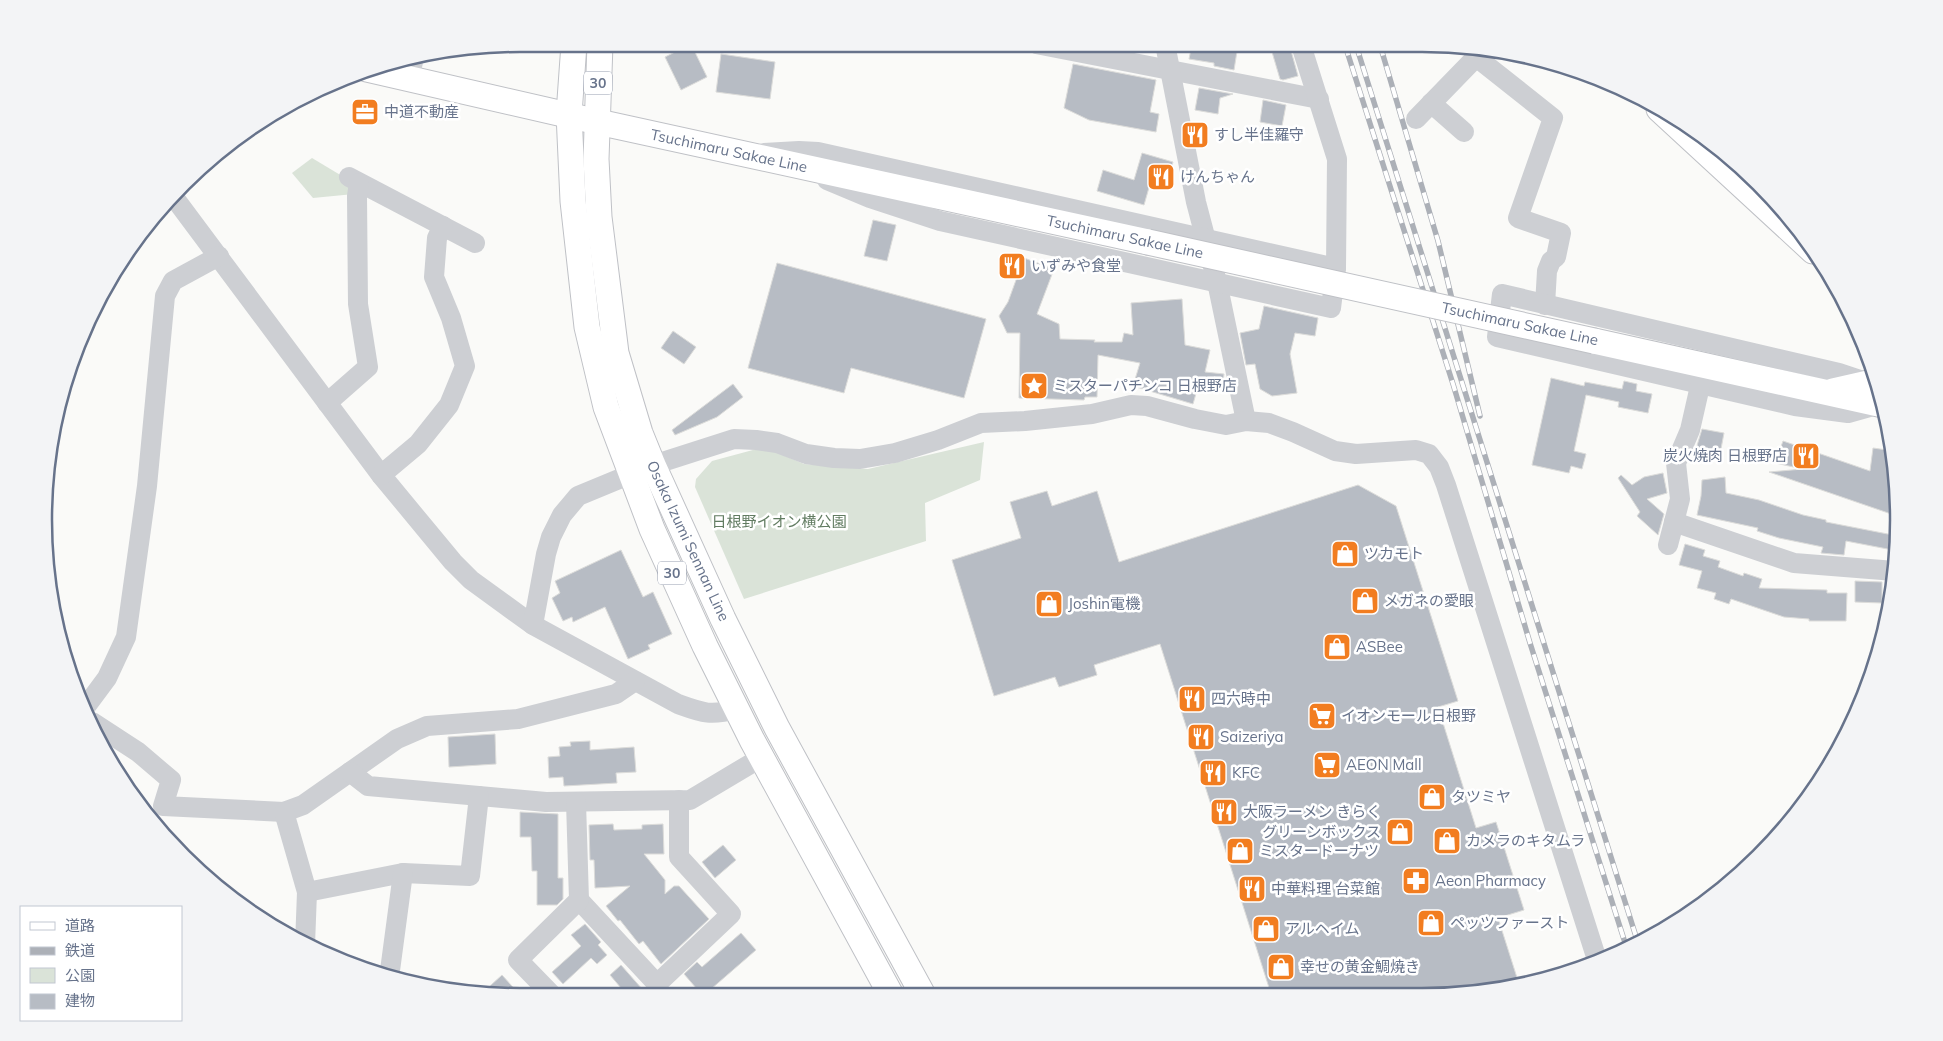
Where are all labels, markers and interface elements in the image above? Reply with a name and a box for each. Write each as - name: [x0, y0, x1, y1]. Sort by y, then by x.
- road number: 30: [584, 72, 612, 95]
- office icon: 中道不動産: [350, 97, 380, 127]
- place label: 中道不動産: [384, 102, 459, 121]
- restaurant icon: すし半佳羅守: [1180, 120, 1210, 150]
- street label: Tsuchimaru Sakae Line: [649, 125, 809, 176]
- place label: すし半佳羅守: [1214, 125, 1304, 144]
- restaurant icon: けんちゃん: [1146, 162, 1176, 192]
- place label: けんちゃん: [1180, 167, 1255, 186]
- street label: Tsuchimaru Sakae Line: [1045, 211, 1205, 262]
- restaurant icon: いずみや食堂: [997, 251, 1027, 281]
- place label: いずみや食堂: [1031, 256, 1121, 275]
- street label: Tsuchimaru Sakae Line: [1440, 298, 1600, 349]
- place icon: ミスターパチンコ 日根野店: [1019, 371, 1049, 401]
- place label: ミスターパチンコ 日根野店: [1053, 376, 1237, 395]
- restaurant icon: 炭火焼肉 日根野店: [1791, 441, 1821, 471]
- place label: 炭火焼肉 日根野店: [1663, 446, 1787, 465]
- street label: Osaka Izumi Sennan Line: [643, 457, 734, 624]
- park label: 日根野イオン横公園: [711, 512, 847, 531]
- shop icon: ツカモト: [1330, 539, 1360, 569]
- place label: ツカモト: [1364, 544, 1424, 563]
- road number: 30: [658, 562, 686, 584]
- shop icon: メガネの愛眼: [1350, 586, 1380, 616]
- shop icon: Joshin電機: [1034, 589, 1064, 619]
- place label: メガネの愛眼: [1384, 591, 1474, 610]
- place label: Joshin電機: [1068, 594, 1140, 613]
- shop icon: ASBee: [1322, 632, 1352, 662]
- place label: ASBee: [1356, 637, 1403, 656]
- restaurant icon: 四六時中: [1177, 684, 1207, 714]
- place label: 四六時中: [1211, 689, 1271, 708]
- supermarket icon: イオンモール日根野: [1307, 701, 1337, 731]
- place label: イオンモール日根野: [1341, 706, 1476, 725]
- restaurant icon: Saizeriya: [1186, 722, 1216, 752]
- place label: Saizeriya: [1220, 727, 1284, 746]
- supermarket icon: AEON Mall: [1312, 750, 1342, 780]
- place label: AEON Mall: [1346, 755, 1422, 774]
- restaurant icon: KFC: [1198, 758, 1228, 788]
- place label: KFC: [1232, 763, 1260, 782]
- shop icon: タツミヤ: [1417, 782, 1447, 812]
- place label: タツミヤ: [1451, 787, 1511, 806]
- restaurant icon: 大阪ラーメン きらく: [1209, 797, 1239, 827]
- place label: 大阪ラーメン きらく: [1243, 802, 1381, 821]
- shop icon: グリーンボックス: [1385, 817, 1415, 847]
- place label: グリーンボックス: [1262, 822, 1381, 841]
- shop icon: カメラのキタムラ: [1432, 826, 1462, 856]
- place label: カメラのキタムラ: [1466, 831, 1585, 850]
- shop icon: ミスタードーナツ: [1225, 836, 1255, 866]
- place label: ミスタードーナツ: [1259, 841, 1379, 860]
- pharmacy icon: Aeon Pharmacy: [1401, 866, 1431, 896]
- place label: Aeon Pharmacy: [1435, 871, 1546, 890]
- restaurant icon: 中華料理 台菜館: [1237, 874, 1267, 904]
- place label: 中華料理 台菜館: [1271, 879, 1380, 898]
- legend: [20, 906, 182, 1021]
- shop icon: ペッツファースト: [1416, 908, 1446, 938]
- place label: ペッツファースト: [1450, 913, 1569, 932]
- shop icon: アルヘイム: [1251, 914, 1281, 944]
- text: 道路: [65, 916, 95, 935]
- place label: アルヘイム: [1285, 919, 1360, 938]
- text: 鉄道: [65, 941, 95, 960]
- shop icon: 幸せの黄金鯛焼き: [1266, 952, 1296, 982]
- place label: 幸せの黄金鯛焼き: [1300, 957, 1420, 976]
- text: 公園: [65, 966, 95, 985]
- text: 建物: [65, 991, 95, 1010]

